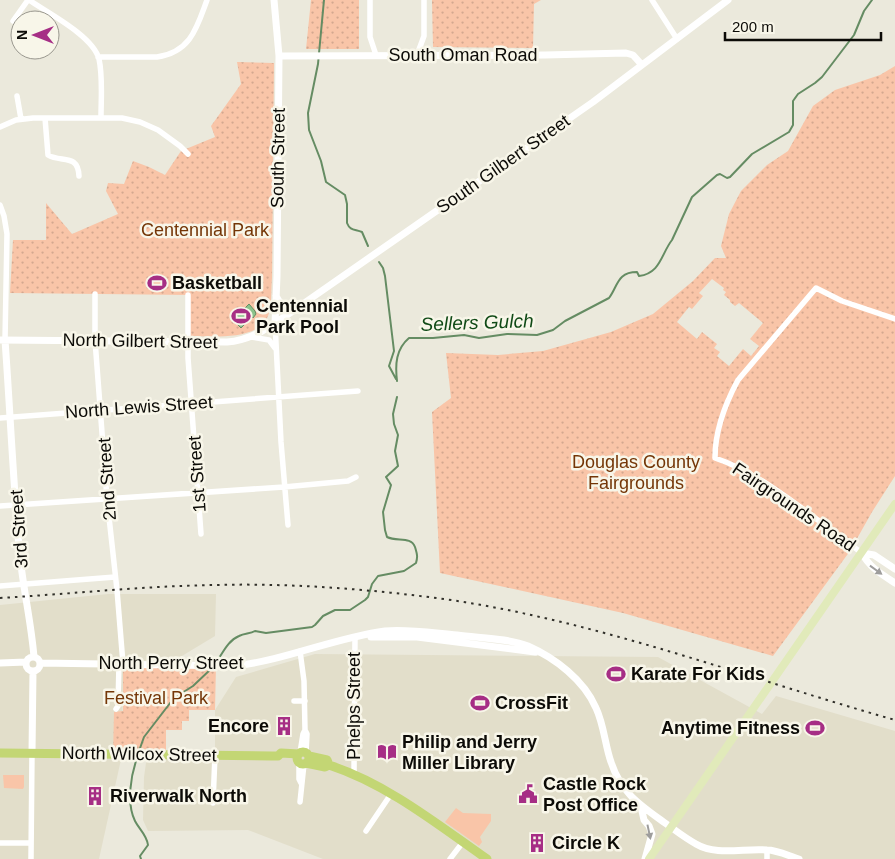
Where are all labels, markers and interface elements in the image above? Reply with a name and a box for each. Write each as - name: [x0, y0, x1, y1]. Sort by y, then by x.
- north arrow: [10, 10, 60, 60]
- scale bar: [725, 10, 881, 42]
- text: 200 m: [732, 18, 774, 35]
- text: N: [14, 30, 30, 40]
- street label: South Oman Road: [388, 45, 538, 65]
- street label: South Street: [267, 108, 289, 208]
- street label: South Gilbert Street: [433, 110, 573, 218]
- park label: Centennial Park: [141, 220, 270, 240]
- sports icon: Basketball: [146, 272, 168, 294]
- place label: Basketball: [172, 273, 262, 293]
- place label: Centennial Park Pool: [256, 296, 348, 337]
- sports icon: Centennial Park Pool: [230, 305, 252, 327]
- water label: Sellers Gulch: [420, 310, 534, 335]
- street label: North Gilbert Street: [62, 330, 218, 352]
- street label: North Lewis Street: [64, 392, 214, 422]
- street label: 1st Street: [184, 435, 210, 513]
- street label: 2nd Street: [94, 437, 120, 521]
- park label: Douglas County Fairgrounds: [572, 452, 700, 493]
- street label: Fairgrounds Road: [729, 458, 859, 556]
- street label: 3rd Street: [6, 489, 32, 569]
- one-way arrow: [869, 565, 883, 575]
- street label: Phelps Street: [344, 652, 364, 760]
- street label: North Perry Street: [98, 653, 244, 673]
- sports icon: Karate For Kids: [605, 663, 627, 685]
- place label: Karate For Kids: [631, 664, 765, 684]
- park label: Festival Park: [104, 688, 209, 708]
- sports icon: CrossFit: [469, 692, 491, 714]
- place label: CrossFit: [495, 693, 568, 713]
- building icon: Encore: [273, 715, 295, 737]
- place label: Encore: [208, 716, 269, 736]
- sports icon: Anytime Fitness: [804, 717, 826, 739]
- place label: Anytime Fitness: [661, 718, 800, 738]
- place label: Philip and Jerry Miller Library: [402, 732, 537, 773]
- library icon: Philip and Jerry Miller Library: [376, 741, 398, 763]
- street label: North Wilcox Street: [61, 743, 217, 765]
- place label: Castle Rock Post Office: [543, 774, 647, 815]
- public building icon: Castle Rock Post Office: [517, 783, 539, 805]
- building icon: Riverwalk North: [84, 785, 106, 807]
- place label: Riverwalk North: [110, 786, 247, 806]
- one-way arrow: [646, 825, 654, 841]
- building icon: Circle K: [526, 832, 548, 854]
- place label: Circle K: [552, 833, 620, 853]

